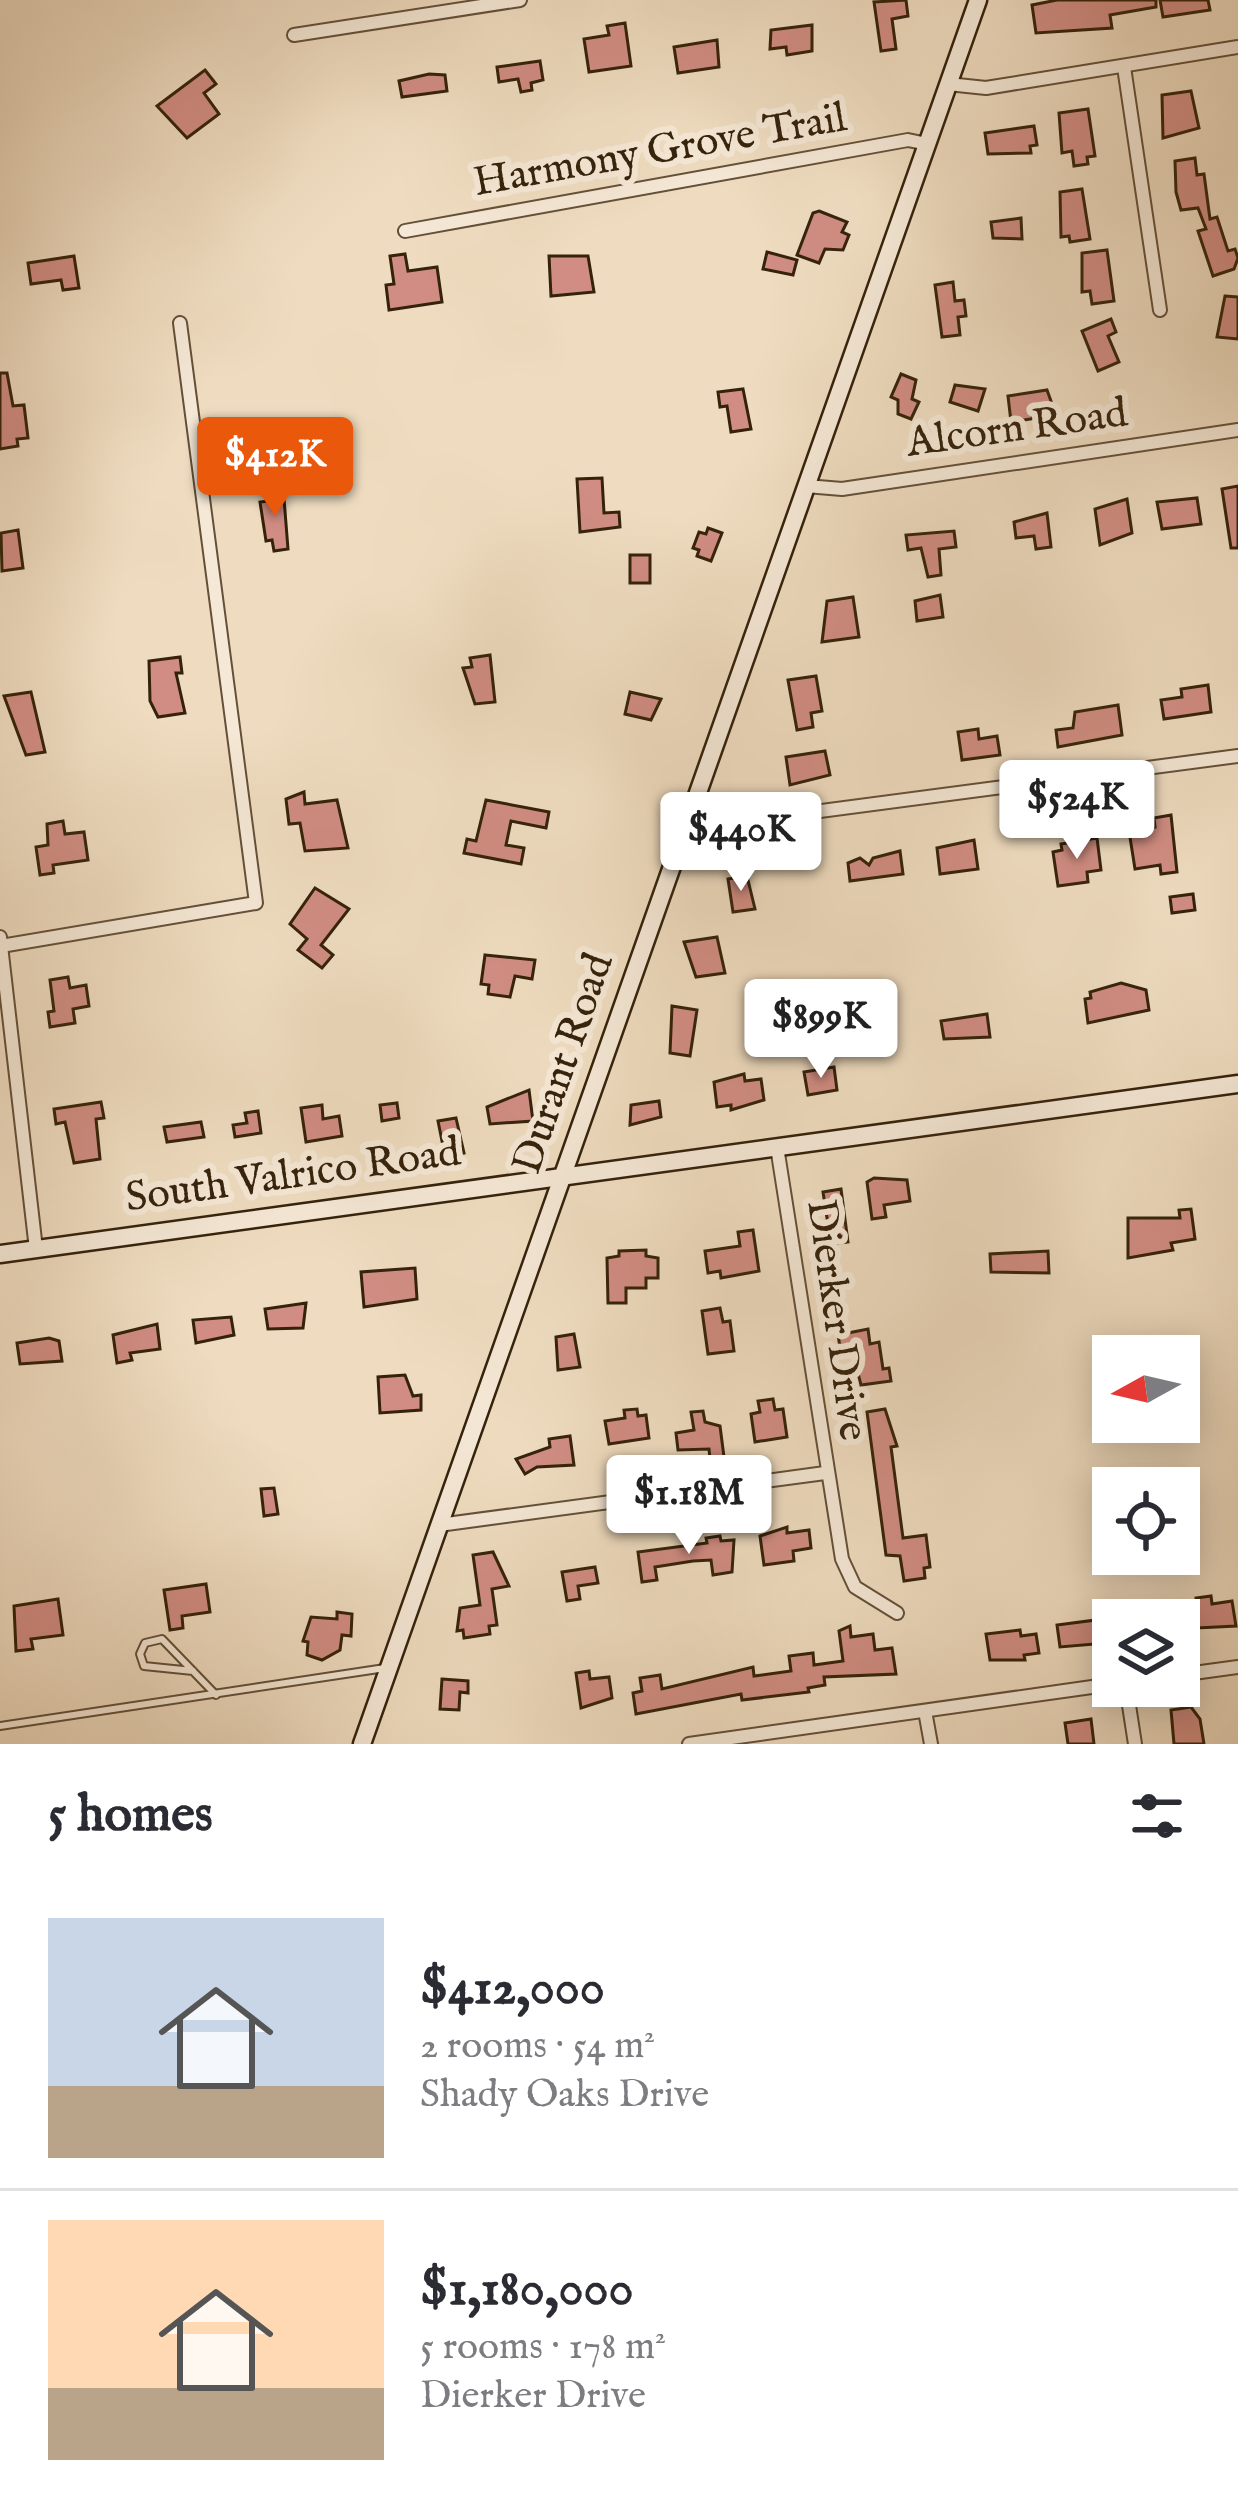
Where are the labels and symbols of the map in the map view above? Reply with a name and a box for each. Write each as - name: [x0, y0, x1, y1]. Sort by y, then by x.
- street label: Harmony Grove Trail: [469, 92, 851, 210]
- street label: Alcorn Road: [902, 387, 1131, 471]
- pin: $412K: [191, 417, 359, 519]
- pin: $524K: [993, 760, 1161, 862]
- pin: $440K: [657, 792, 825, 894]
- street label: Durant Road: [502, 946, 627, 1181]
- pin: $899K: [737, 979, 905, 1081]
- street label: South Valrico Road: [122, 1126, 464, 1226]
- street label: Dierker Drive: [793, 1196, 879, 1444]
- north arrow: [1092, 1335, 1200, 1443]
- pin: $1.18M: [591, 1455, 787, 1557]

